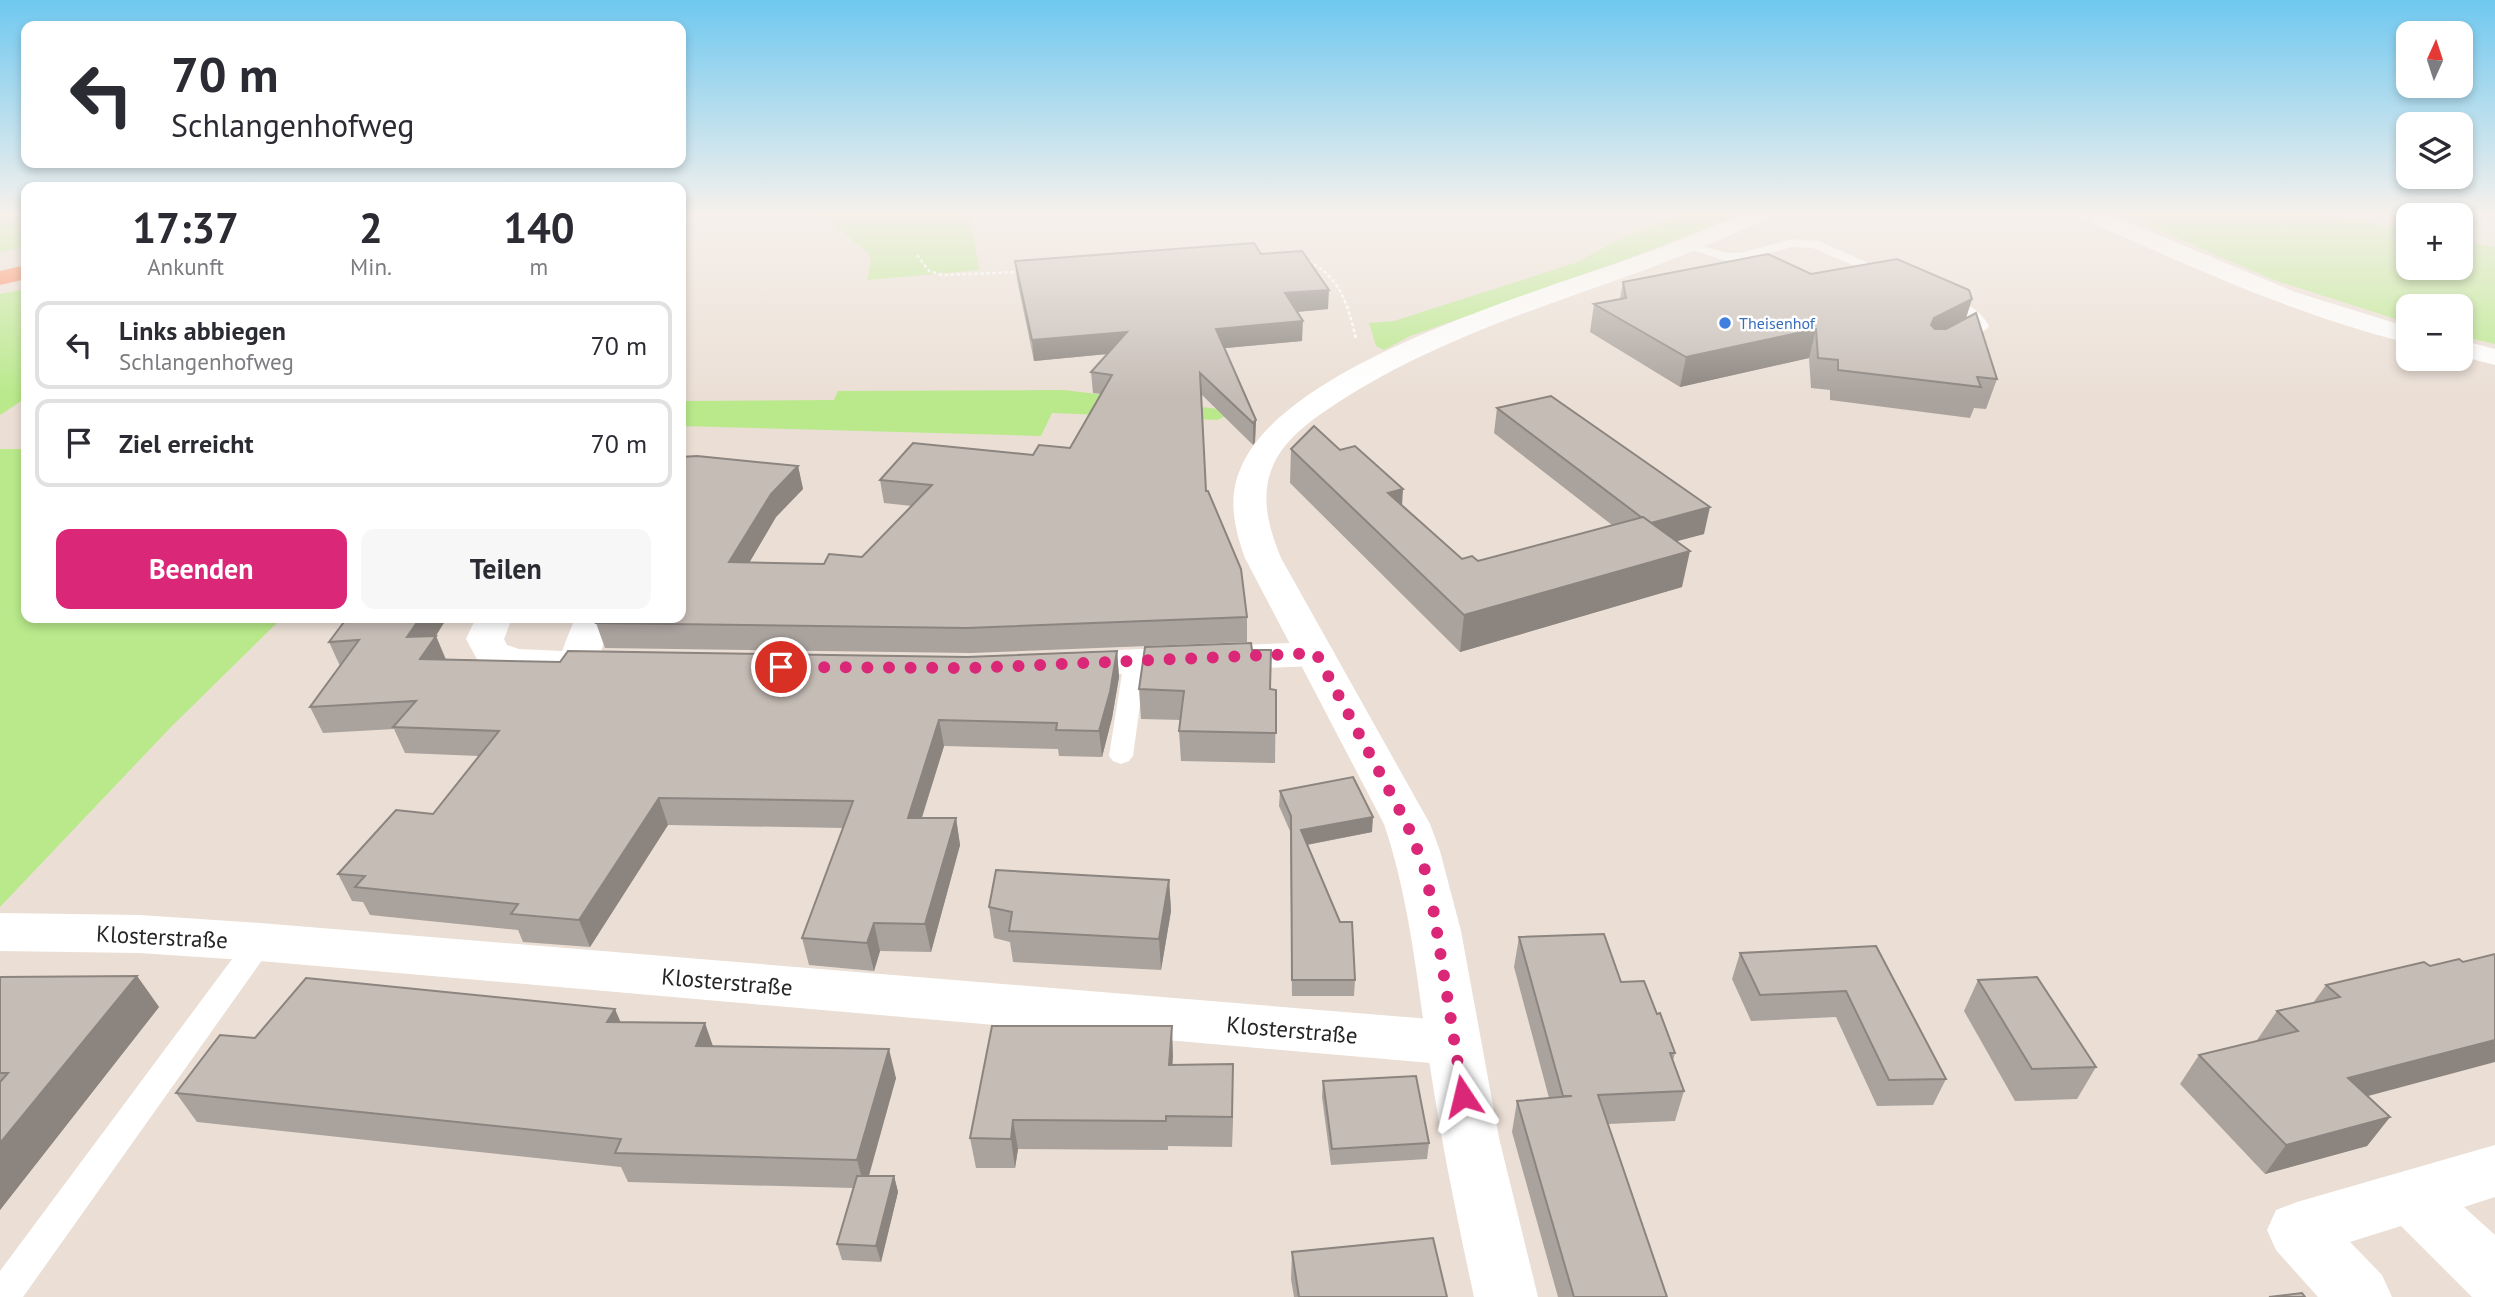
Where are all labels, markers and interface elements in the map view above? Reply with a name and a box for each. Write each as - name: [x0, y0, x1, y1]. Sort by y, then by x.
- north arrow: [2396, 21, 2473, 98]
- map controls: [2396, 21, 2473, 371]
- text: 70 m: [171, 42, 278, 106]
- icon: left: [56, 49, 147, 140]
- text: Schlangenhofweg: [171, 104, 414, 146]
- button: layers: [2396, 112, 2473, 189]
- text: 17:37: [132, 200, 239, 255]
- text: 2: [359, 200, 383, 255]
- text: 140: [503, 200, 575, 255]
- button: +: [2396, 203, 2473, 280]
- text: Ankunft: [147, 252, 224, 281]
- text: Min.: [350, 252, 392, 281]
- text: m: [530, 252, 548, 281]
- button: −: [2396, 294, 2473, 371]
- place label: Theisenhof: [1739, 313, 1816, 333]
- text: Links abbiegen: [119, 314, 286, 347]
- marker: Theisenhof: [1717, 315, 1733, 331]
- icon: left: [60, 326, 98, 364]
- text: 70 m: [591, 329, 647, 362]
- text: Schlangenhofweg: [119, 347, 294, 376]
- icon: arrive: [60, 424, 98, 462]
- text: Ziel erreicht: [119, 427, 254, 460]
- text: 70 m: [591, 427, 647, 460]
- button: Beenden: [56, 529, 347, 609]
- button: Teilen: [361, 529, 651, 609]
- pin: [751, 637, 811, 697]
- icon: arrive: [762, 648, 800, 686]
- street label: Klosterstraße: [95, 919, 229, 954]
- street label: Klosterstraße: [660, 961, 794, 1002]
- street label: Klosterstraße: [1225, 1009, 1359, 1050]
- position arrow: [1426, 1059, 1500, 1133]

